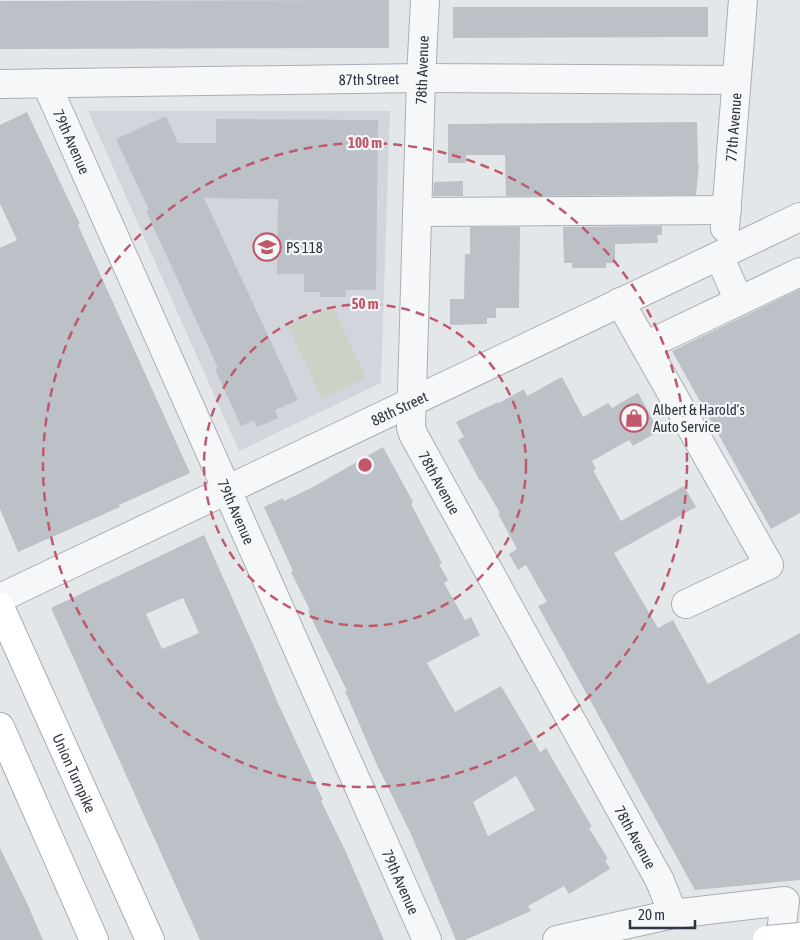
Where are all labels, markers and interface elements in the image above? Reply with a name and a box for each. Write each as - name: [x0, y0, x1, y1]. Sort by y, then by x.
- street label: 78th Avenue: [412, 35, 432, 105]
- street label: 87th Street: [338, 70, 399, 88]
- street label: 77th Avenue: [722, 92, 744, 163]
- street label: 79th Avenue: [50, 106, 94, 177]
- text: 100 m: [348, 134, 382, 151]
- school or university icon: PS 118: [252, 232, 282, 262]
- place label: PS 118: [286, 239, 323, 256]
- text: 50 m: [352, 295, 379, 312]
- street label: 88th Street: [368, 387, 430, 429]
- place label: Albert & Harold’s Auto Service: [653, 401, 745, 435]
- shop icon: Albert & Harold’s Auto Service: [619, 403, 649, 433]
- street label: 78th Avenue: [416, 448, 464, 517]
- centre of rings: [356, 456, 374, 474]
- street label: 79th Avenue: [215, 476, 258, 547]
- street label: Union Turnpike: [50, 731, 100, 815]
- street label: 78th Avenue: [611, 803, 660, 872]
- street label: 79th Avenue: [379, 846, 423, 917]
- scale bar: [630, 898, 695, 930]
- text: 20 m: [638, 906, 665, 923]

